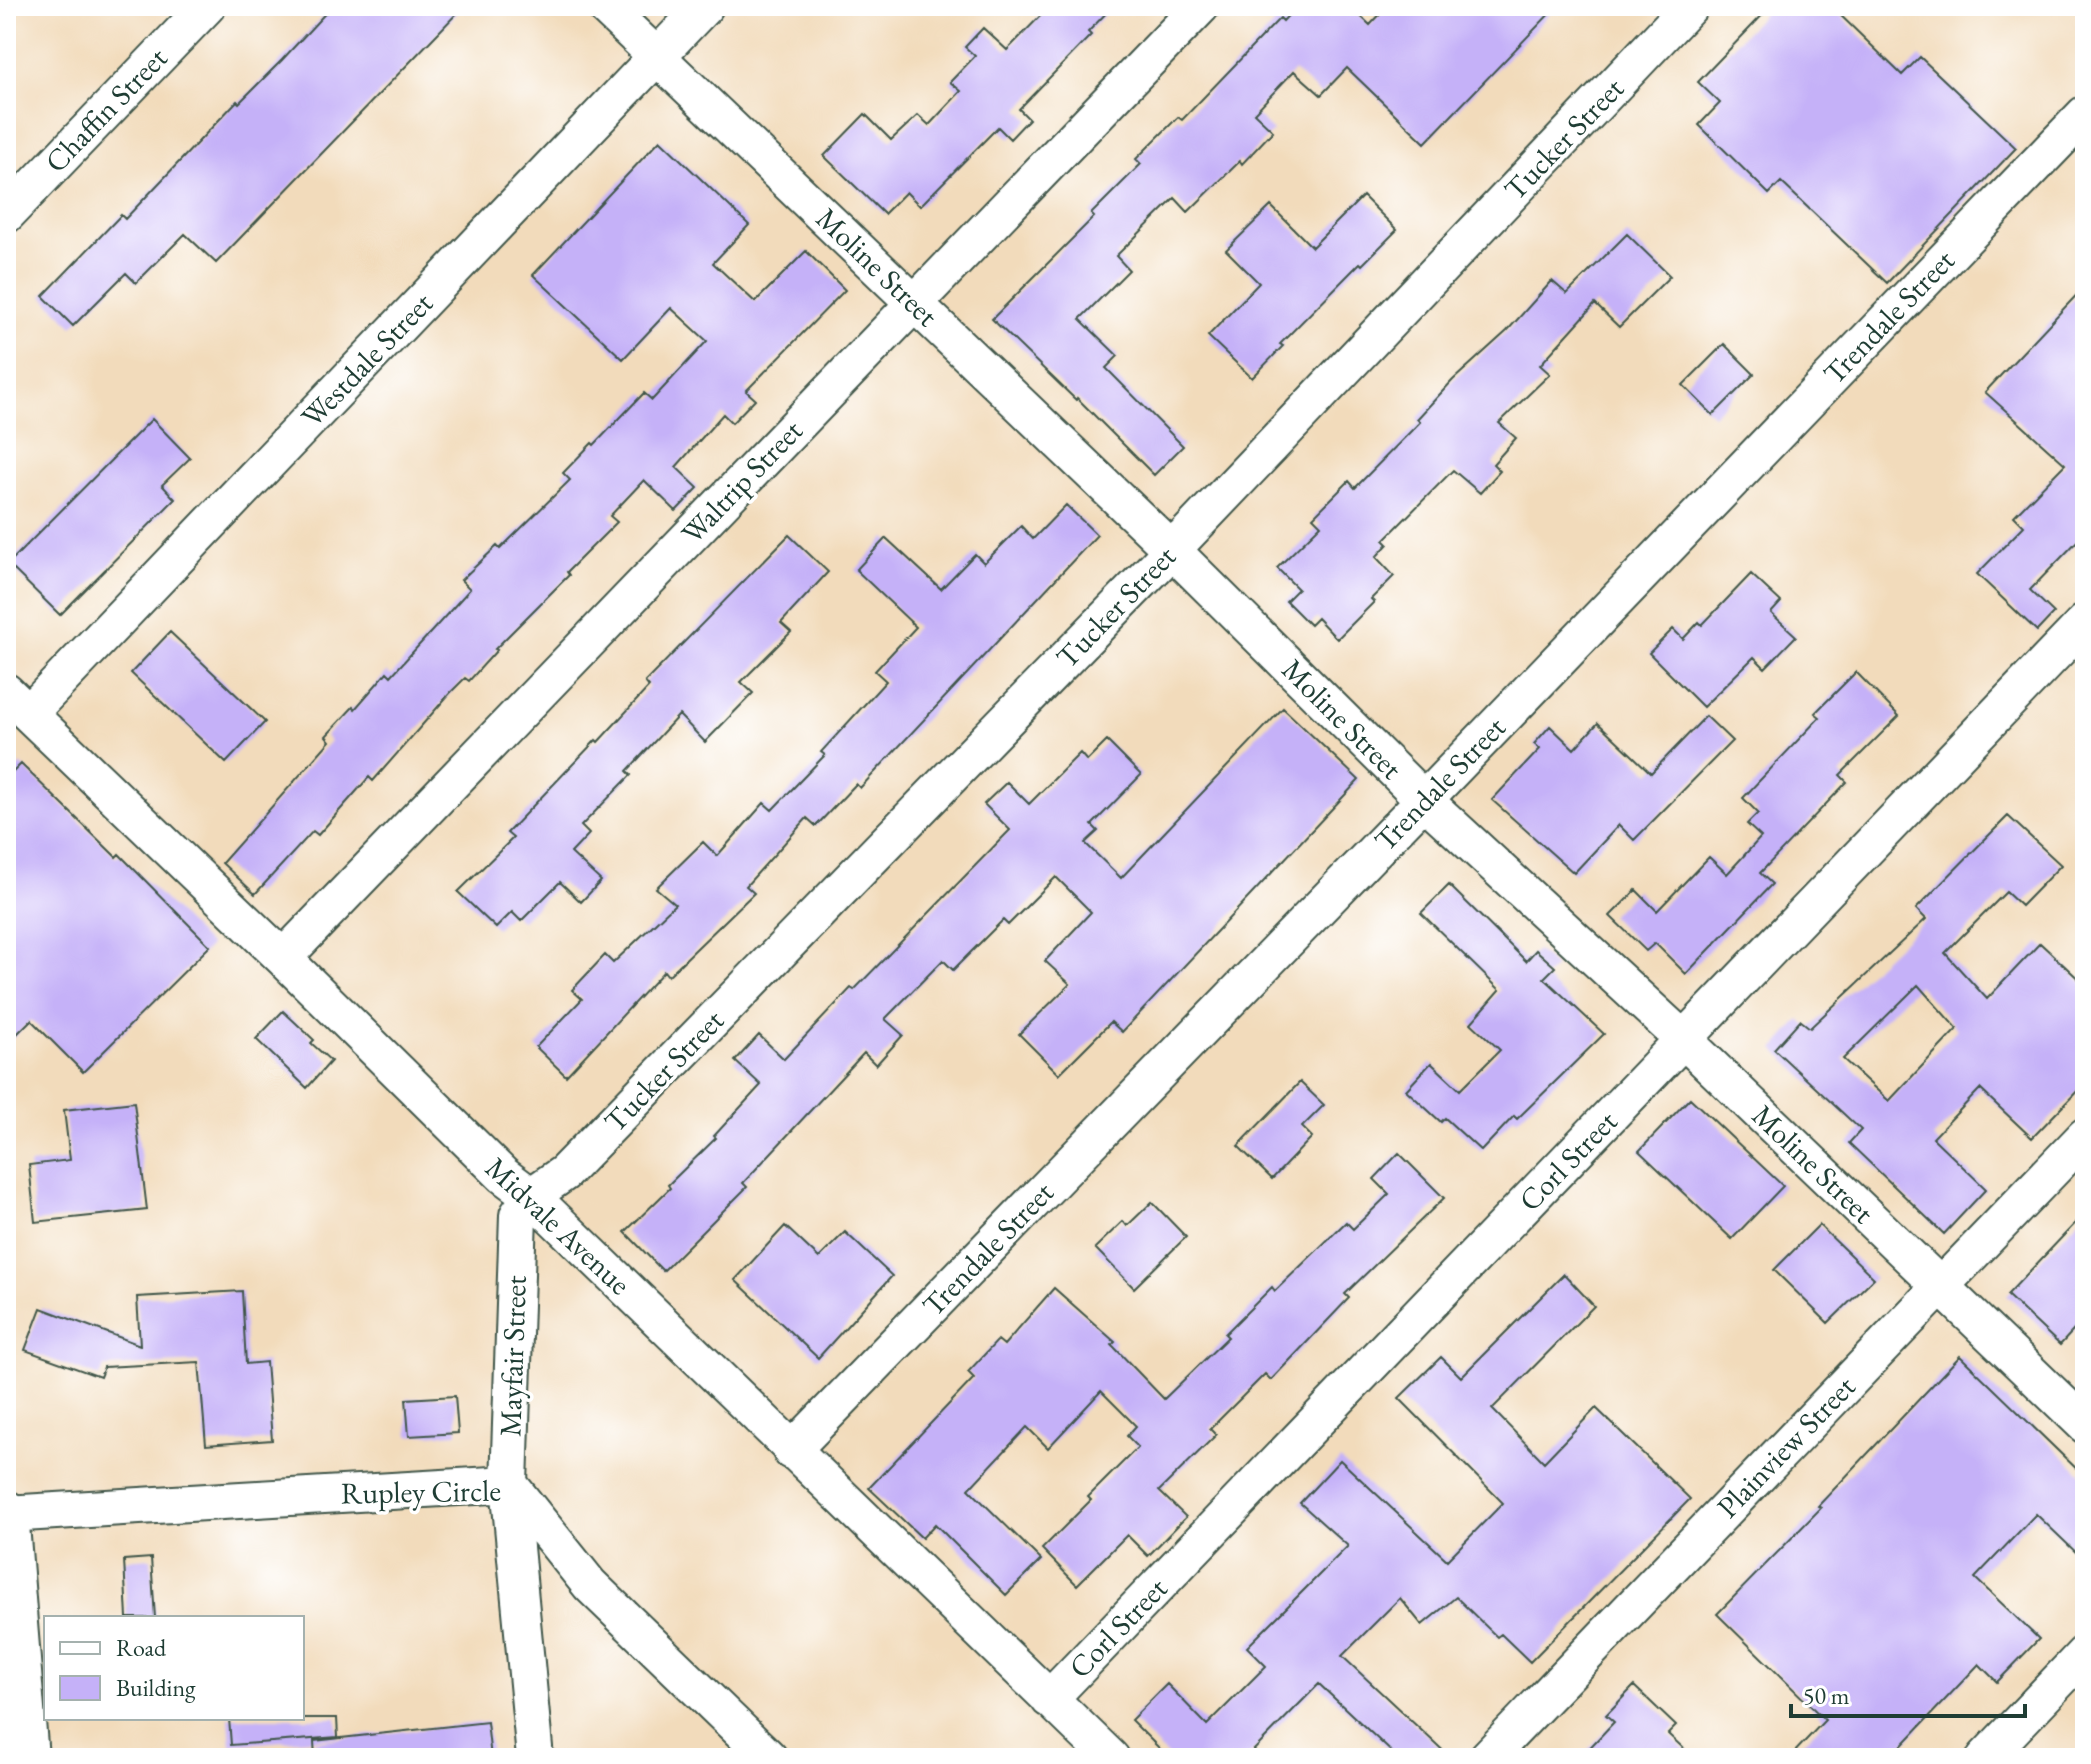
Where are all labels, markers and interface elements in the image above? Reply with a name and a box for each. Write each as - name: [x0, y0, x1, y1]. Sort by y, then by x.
- street label: Chaffin Street: [36, 38, 176, 181]
- street label: Tucker Street: [1495, 69, 1632, 208]
- street label: Moline Street: [808, 199, 947, 335]
- street label: Trendale Street: [1815, 241, 1963, 392]
- street label: Westdale Street: [292, 283, 441, 436]
- street label: Waltrip Street: [673, 411, 811, 552]
- street label: Tucker Street: [1047, 537, 1184, 676]
- street label: Moline Street: [1274, 650, 1411, 788]
- street label: Trendale Street: [1366, 708, 1514, 859]
- street label: Tucker Street: [595, 1001, 732, 1140]
- street label: Moline Street: [1744, 1096, 1883, 1232]
- street label: Corl Street: [1510, 1102, 1626, 1219]
- street label: Midvale Avenue: [477, 1148, 639, 1303]
- street label: Trendale Street: [914, 1173, 1062, 1324]
- street label: Mayfair Street: [490, 1274, 535, 1437]
- street label: Plainview Street: [1708, 1367, 1864, 1526]
- street label: Rupley Circle: [341, 1471, 501, 1512]
- street label: Corl Street: [1060, 1569, 1176, 1686]
- legend: [44, 1616, 304, 1720]
- text: Road: [116, 1632, 167, 1663]
- scale bar: [1791, 1668, 2025, 1718]
- text: Building: [116, 1672, 196, 1703]
- text: 50 m: [1803, 1680, 1850, 1711]

